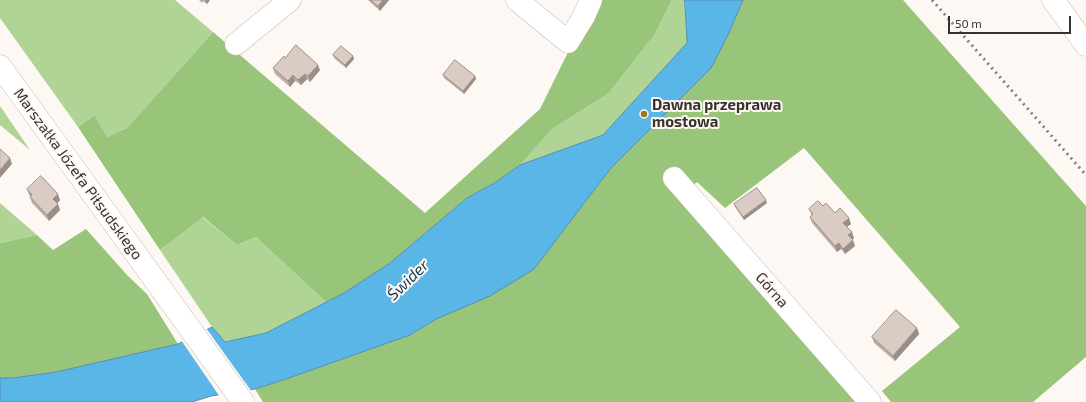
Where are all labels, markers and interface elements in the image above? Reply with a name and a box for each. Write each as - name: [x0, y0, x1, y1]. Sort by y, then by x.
- scale bar: [950, 8, 1073, 34]
- text: 50 m: [955, 16, 982, 30]
- street label: Marszałka Józefa Piłsudskiego: [10, 85, 146, 263]
- place label: Dawna przeprawa mostowa: [652, 96, 781, 131]
- marker: Dawna przeprawa mostowa: [639, 109, 649, 119]
- water label: Świder: [383, 256, 433, 304]
- street label: Górna: [752, 269, 792, 311]

